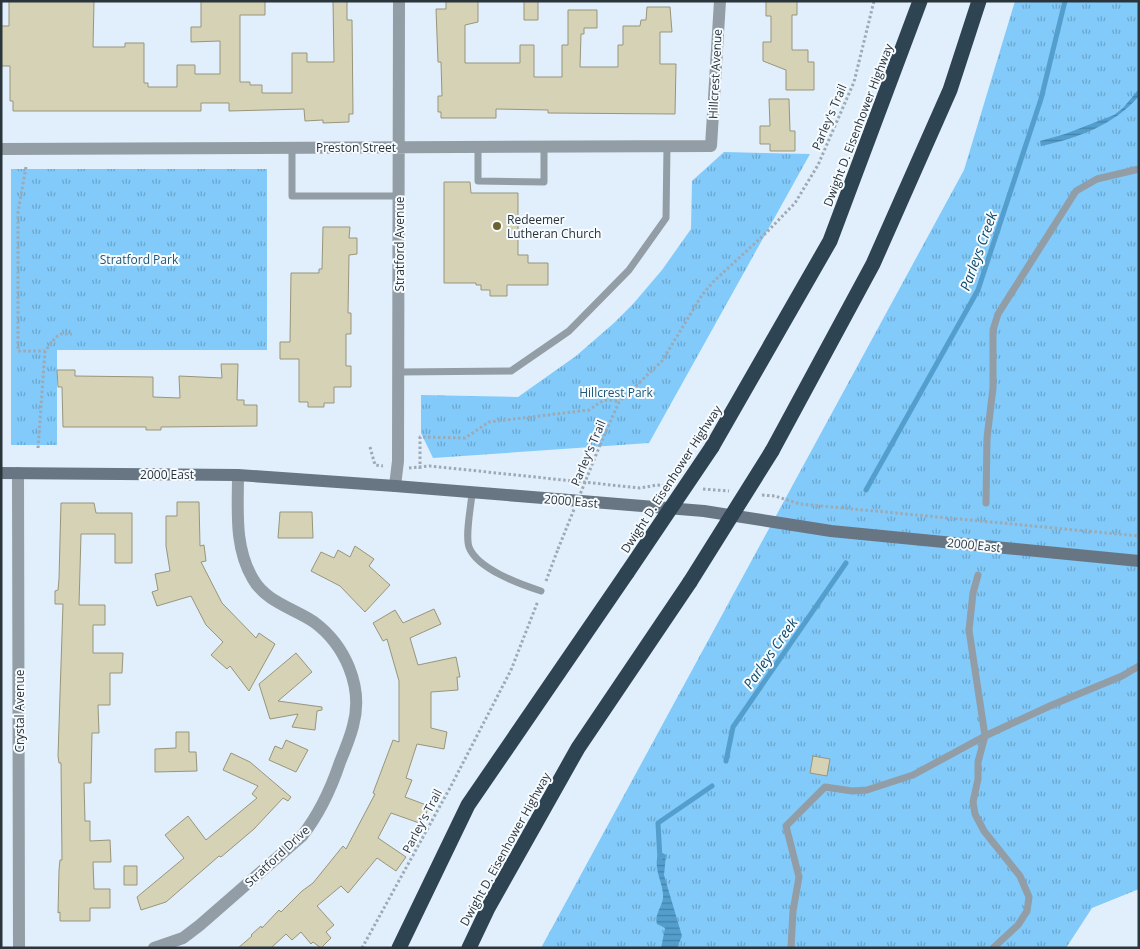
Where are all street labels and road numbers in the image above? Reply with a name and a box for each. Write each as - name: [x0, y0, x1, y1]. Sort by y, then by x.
- street label: Hillcrest Avenue: [704, 28, 726, 119]
- street label: Dwight D. Eisenhower Highway: [819, 40, 897, 209]
- street label: Parley's Trail: [807, 81, 851, 153]
- street label: Preston Street: [316, 139, 396, 156]
- street label: Stratford Avenue: [391, 196, 408, 292]
- street label: Dwight D. Eisenhower Highway: [617, 401, 726, 556]
- street label: Parley's Trail: [566, 417, 610, 489]
- street label: 2000 East: [140, 466, 194, 483]
- street label: 2000 East: [543, 490, 599, 512]
- street label: 2000 East: [946, 534, 1002, 556]
- street label: Crystal Avenue: [11, 669, 28, 753]
- street label: Dwight D. Eisenhower Highway: [456, 768, 555, 929]
- street label: Parley's Trail: [398, 786, 446, 856]
- street label: Stratford Drive: [241, 821, 313, 890]

